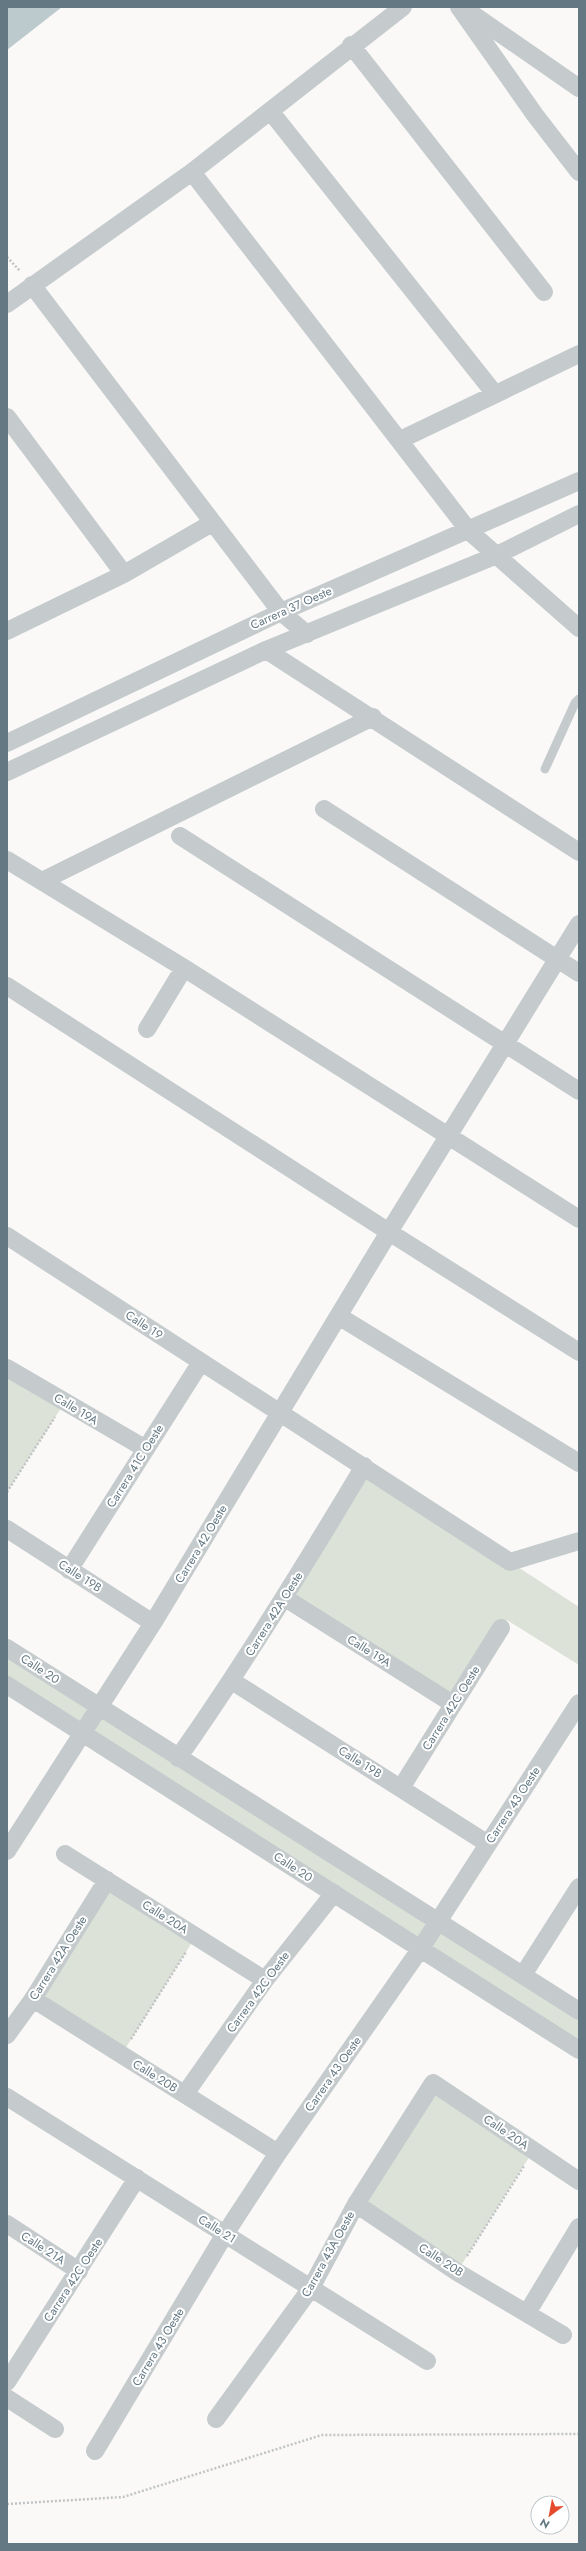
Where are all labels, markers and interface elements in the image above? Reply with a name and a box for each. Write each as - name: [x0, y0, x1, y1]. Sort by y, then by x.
- street label: Carrera 37 Oeste: [247, 582, 335, 634]
- street label: Calle 19: [122, 1306, 166, 1344]
- street label: Calle 19A: [50, 1389, 102, 1429]
- street label: Carrera 41C Oeste: [102, 1421, 168, 1511]
- street label: Carrera 42 Oeste: [170, 1501, 232, 1587]
- street label: Calle 19B: [55, 1555, 105, 1597]
- street label: Carrera 42A Oeste: [241, 1568, 307, 1660]
- street label: Calle 19A: [344, 1630, 394, 1672]
- street label: Calle 20: [17, 1650, 63, 1688]
- street label: Carrera 42C Oeste: [418, 1662, 484, 1754]
- street label: Calle 19B: [335, 1742, 386, 1783]
- street label: Carrera 43 Oeste: [481, 1763, 545, 1847]
- street label: Calle 20: [270, 1848, 316, 1886]
- street label: Calle 20A: [138, 1896, 192, 1938]
- street label: Carrera 42A Oeste: [25, 1912, 91, 2004]
- street label: Carrera 42C Oeste: [222, 1948, 294, 2036]
- street label: Carrera 43 Oeste: [300, 2033, 366, 2115]
- street label: Calle 20B: [129, 2055, 181, 2097]
- street label: Calle 20A: [480, 2110, 532, 2154]
- street label: Carrera 43A Oeste: [297, 2208, 359, 2300]
- street label: Calle 21: [195, 2210, 239, 2248]
- street label: Calle 21A: [17, 2227, 69, 2269]
- street label: Carrera 42C Oeste: [39, 2234, 107, 2326]
- street label: Calle 20B: [415, 2239, 467, 2281]
- street label: Carrera 43 Oeste: [128, 2304, 188, 2390]
- north arrow: [530, 2495, 570, 2535]
- text: N: [537, 2514, 553, 2533]

